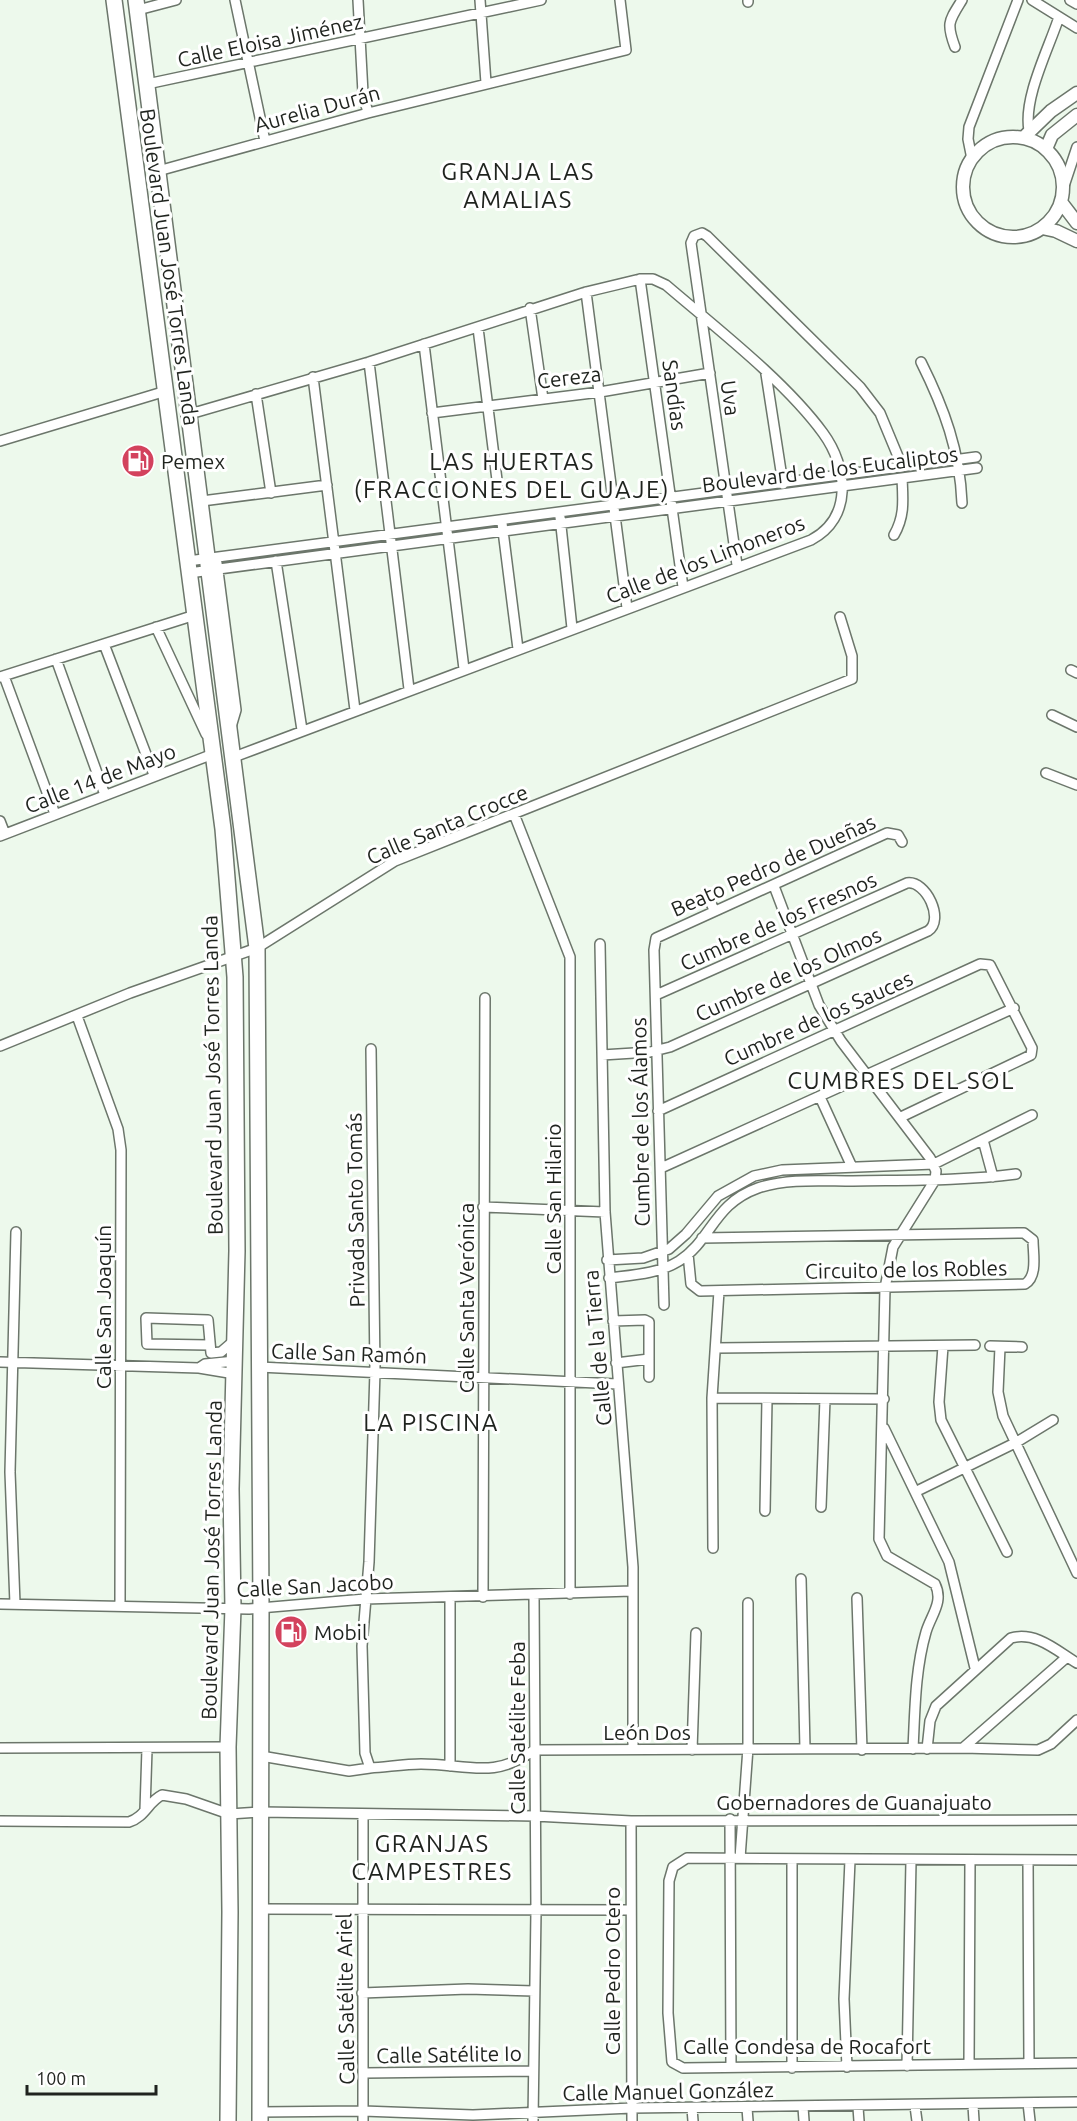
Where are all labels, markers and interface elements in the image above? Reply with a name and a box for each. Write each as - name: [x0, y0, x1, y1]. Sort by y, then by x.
- street label: Calle Eloisa Jiménez: [175, 9, 365, 71]
- street label: Aurelia Durán: [252, 80, 382, 136]
- street label: Boulevard Juan José Torres Landa: [136, 107, 204, 427]
- district label: GRANJA LAS AMALIAS: [441, 158, 595, 213]
- street label: Sandías: [658, 358, 692, 432]
- street label: Cereza: [536, 361, 602, 393]
- street label: Uva: [717, 379, 745, 417]
- street label: Boulevard de los Eucaliptos: [701, 441, 959, 497]
- fuel station icon: Pemex: [120, 443, 156, 479]
- district label: LAS HUERTAS (FRACCIONES DEL GUAJE): [354, 448, 670, 503]
- place label: Pemex: [161, 449, 225, 473]
- street label: Calle de los Limoneros: [602, 510, 808, 608]
- street label: Calle 14 de Mayo: [21, 738, 179, 818]
- street label: Calle Santa Crocce: [363, 779, 531, 869]
- street label: Beato Pedro de Dueñas: [667, 809, 879, 921]
- street label: Cumbre de los Fresnos: [676, 867, 880, 975]
- street label: Boulevard Juan José Torres Landa: [197, 915, 227, 1235]
- street label: Cumbre de los Olmos: [691, 922, 885, 1026]
- street label: Cumbre de los Sauces: [720, 966, 916, 1070]
- street label: Cumbre de los Álamos: [626, 1017, 654, 1227]
- district label: CUMBRES DEL SOL: [787, 1067, 1015, 1094]
- street label: Privada Santo Tomás: [341, 1113, 369, 1307]
- street label: Calle San Hilario: [541, 1123, 565, 1275]
- street label: Calle Santa Verónica: [454, 1203, 478, 1393]
- street label: Calle San Joaquín: [91, 1225, 115, 1389]
- street label: Circuito de los Robles: [805, 1255, 1007, 1283]
- street label: Calle de la Tierra: [578, 1269, 616, 1427]
- street label: Calle San Ramón: [271, 1338, 427, 1368]
- street label: Boulevard Juan José Torres Landa: [196, 1400, 226, 1720]
- district label: LA PISCINA: [363, 1409, 499, 1436]
- street label: Calle San Jacobo: [236, 1569, 394, 1601]
- fuel station icon: Mobil: [273, 1614, 309, 1650]
- place label: Mobil: [314, 1620, 367, 1644]
- street label: Calle Satélite Feba: [505, 1641, 529, 1815]
- street label: León Dos: [603, 1720, 691, 1744]
- street label: Gobernadores de Guanajuato: [716, 1790, 992, 1814]
- district label: GRANJAS CAMPESTRES: [351, 1830, 513, 1885]
- street label: Calle Pedro Otero: [600, 1887, 624, 2055]
- street label: Calle Satélite Ariel: [332, 1913, 358, 2085]
- street label: Calle Condesa de Rocafort: [683, 2034, 931, 2058]
- street label: Calle Satélite Io: [376, 2041, 522, 2067]
- scale bar: [27, 2058, 156, 2096]
- text: 100 m: [36, 2068, 86, 2088]
- street label: Calle Manuel González: [562, 2077, 774, 2105]

